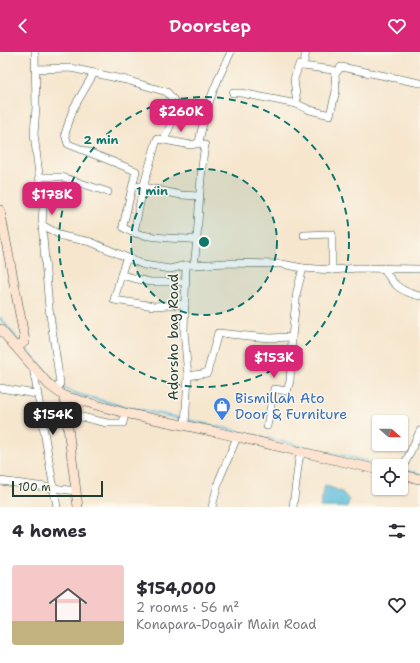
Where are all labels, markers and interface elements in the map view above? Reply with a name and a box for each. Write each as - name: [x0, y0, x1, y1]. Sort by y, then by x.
- text: Doorstep: [169, 14, 251, 38]
- icon: back: [12, 15, 34, 37]
- icon: heart: [386, 15, 408, 37]
- pin: $260K: [153, 99, 209, 133]
- text: $260K: [159, 103, 203, 120]
- text: 2 min: [84, 132, 119, 148]
- pin: $178K: [24, 182, 80, 216]
- text: 1 min: [136, 183, 168, 199]
- text: $178K: [31, 186, 73, 203]
- centre of rings: [197, 235, 211, 249]
- street label: Adorsho bag Road: [164, 273, 182, 400]
- pin: $153K: [246, 345, 302, 379]
- text: $153K: [254, 349, 294, 366]
- place label: Bismillah Ato Door & Furniture: [235, 389, 347, 423]
- shop icon: Bismillah Ato Door & Furniture: [212, 396, 232, 421]
- pin: $154K: [25, 402, 81, 436]
- text: $154K: [33, 406, 73, 423]
- north arrow: [372, 415, 408, 451]
- map controls: [372, 415, 408, 495]
- button: locate: [372, 459, 408, 495]
- scale bar: [12, 479, 103, 498]
- text: 100 m: [18, 480, 51, 495]
- text: 4 homes: [12, 520, 87, 542]
- icon: filters: [386, 520, 408, 542]
- text: $154,000: [136, 577, 216, 599]
- icon: home: [44, 581, 92, 629]
- icon: heart: [386, 594, 408, 616]
- text: 2 rooms · 56 m²: [136, 599, 239, 616]
- text: Konapara-Dogair Main Road: [136, 616, 317, 633]

